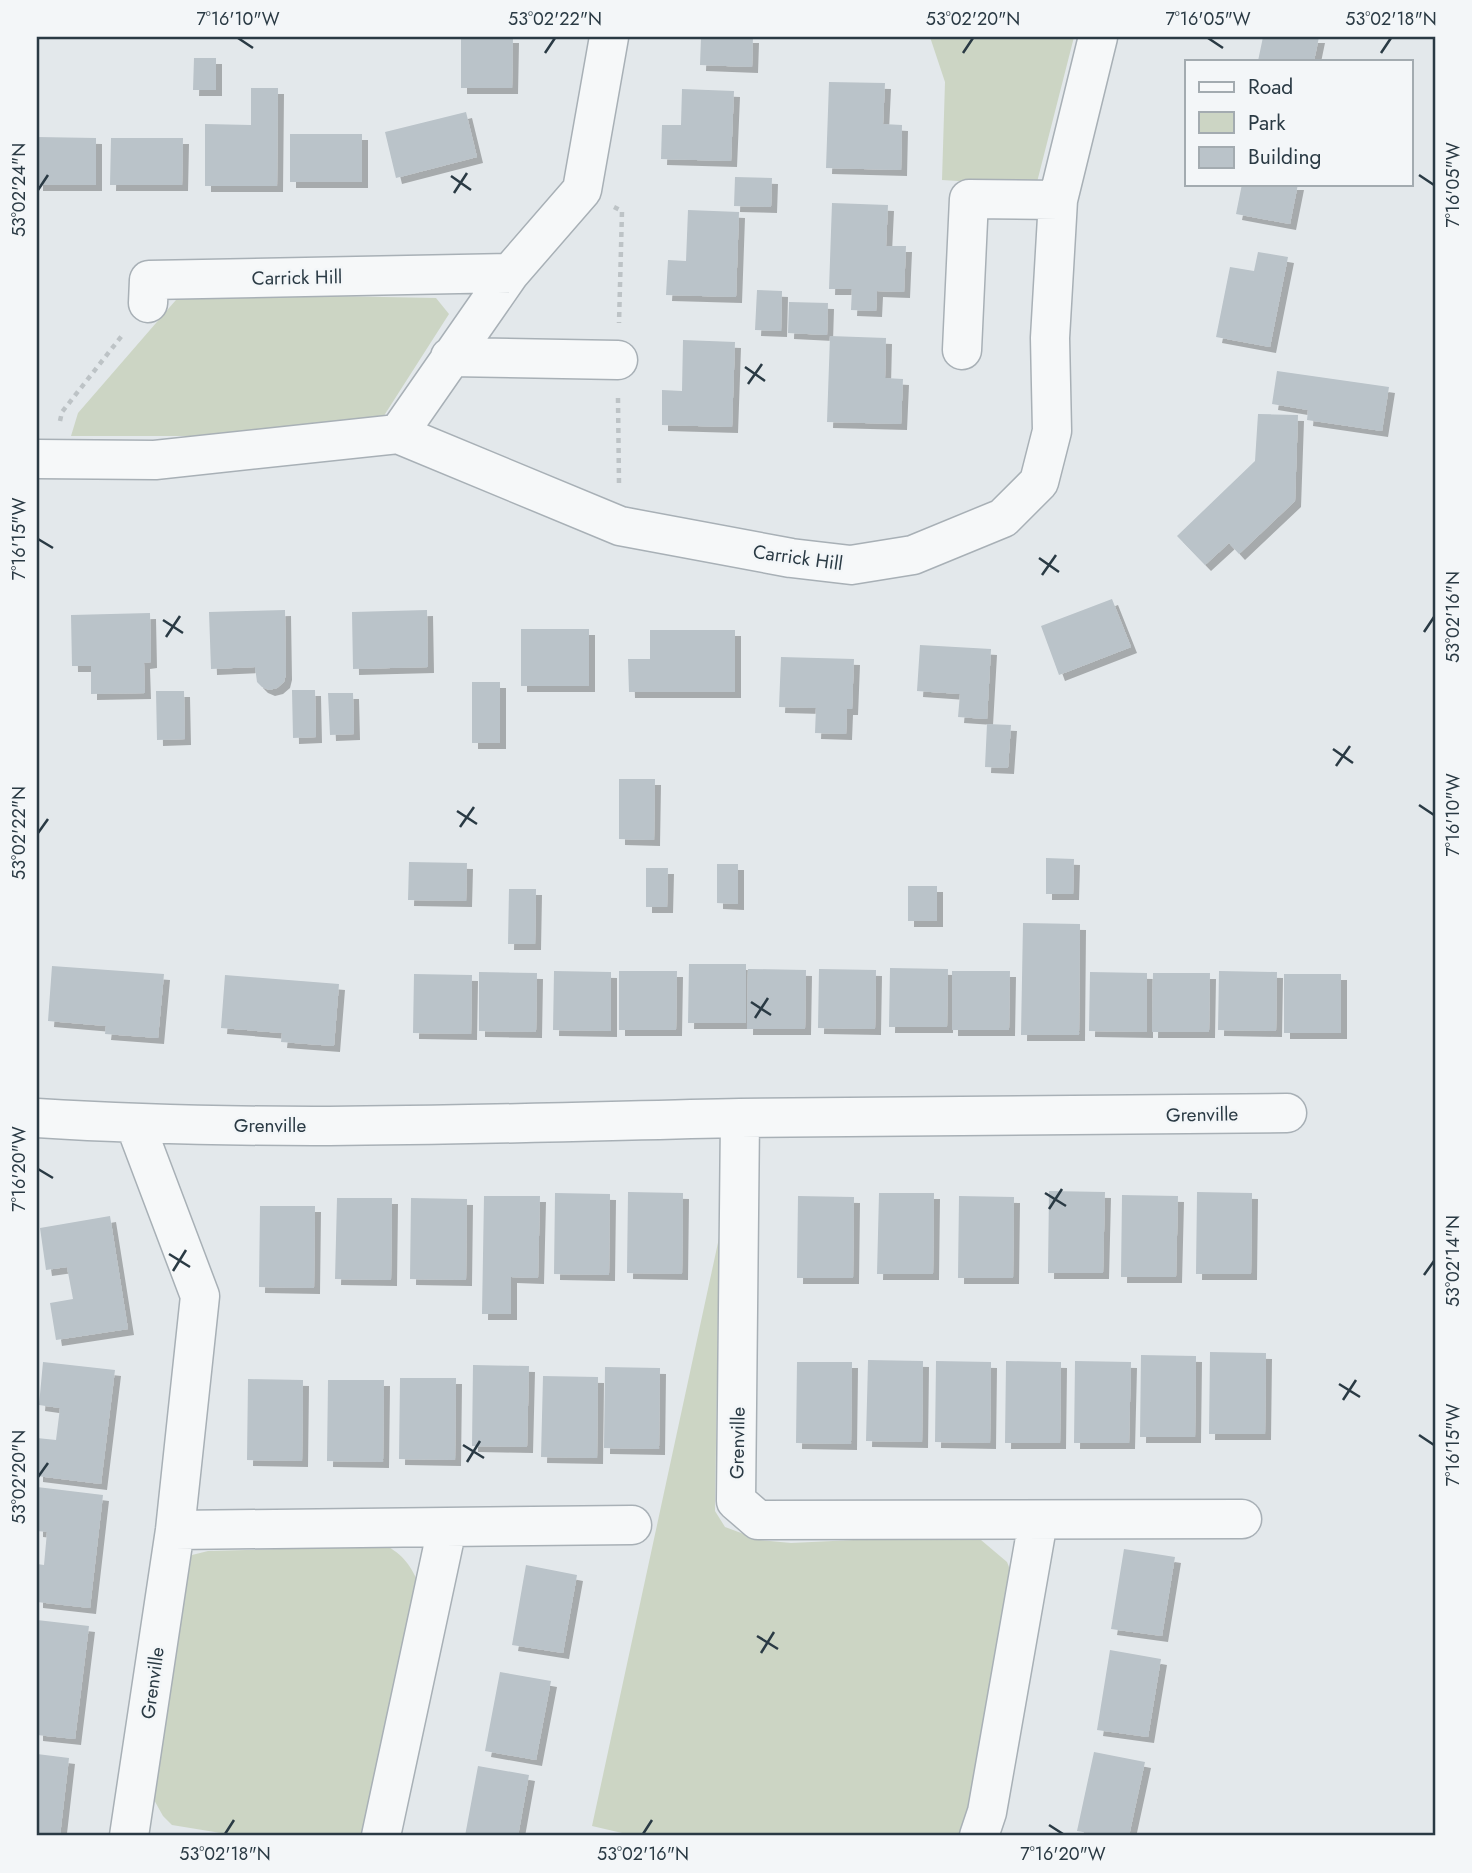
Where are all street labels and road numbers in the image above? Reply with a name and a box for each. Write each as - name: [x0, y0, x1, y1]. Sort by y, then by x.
- street label: Carrick Hill: [252, 263, 343, 292]
- street label: Carrick Hill: [751, 538, 845, 577]
- street label: Grenville: [1166, 1100, 1239, 1129]
- street label: Grenville: [234, 1112, 306, 1139]
- street label: Grenville: [723, 1406, 752, 1479]
- street label: Grenville: [134, 1645, 171, 1721]

